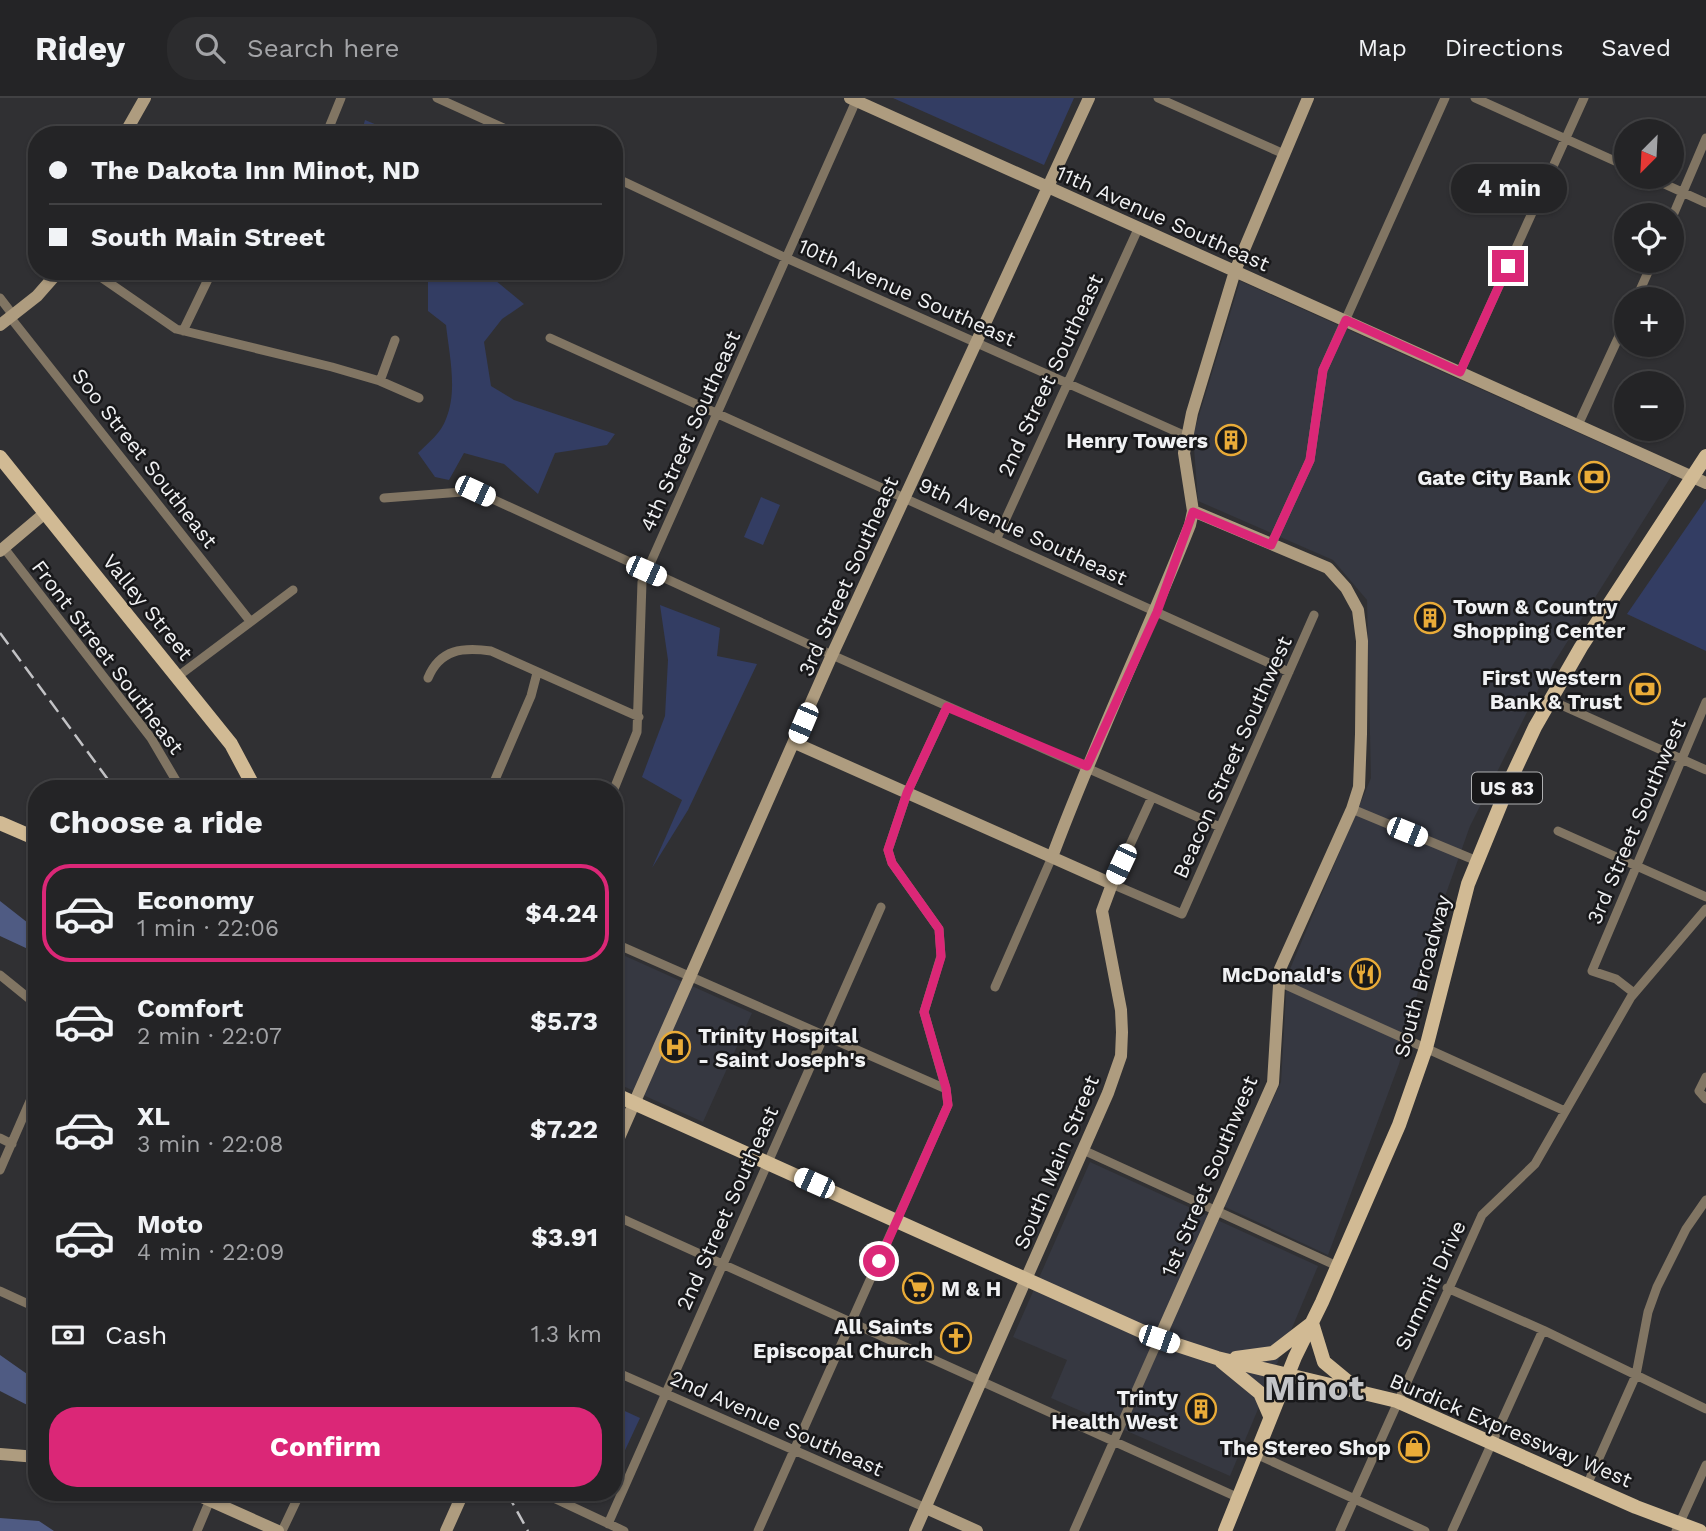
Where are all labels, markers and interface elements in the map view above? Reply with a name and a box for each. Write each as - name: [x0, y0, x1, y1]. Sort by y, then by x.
- search box: [167, 17, 657, 80]
- text: Ridey: [35, 29, 125, 68]
- icon: search: [191, 29, 229, 67]
- text: Search here: [247, 33, 399, 63]
- text: Map: [1358, 34, 1407, 62]
- text: Directions: [1445, 34, 1563, 62]
- text: Saved: [1601, 34, 1671, 62]
- north arrow: [1614, 119, 1684, 189]
- map controls: [1614, 119, 1684, 441]
- text: The Dakota Inn Minot, ND: [91, 155, 420, 185]
- street label: 11th Avenue Southeast: [1053, 160, 1274, 276]
- callout: 4 min: [1450, 164, 1566, 214]
- text: 4 min: [1477, 175, 1541, 202]
- button: locate: [1614, 203, 1684, 273]
- text: South Main Street: [91, 222, 325, 252]
- street label: 10th Avenue Southeast: [794, 233, 1020, 351]
- route end: [1492, 250, 1524, 282]
- street label: 2nd Street Southeast: [992, 270, 1108, 480]
- button: +: [1614, 287, 1684, 357]
- street label: 4th Street Southeast: [634, 327, 746, 535]
- street label: Soo Street Southeast: [67, 363, 223, 553]
- button: −: [1614, 371, 1684, 441]
- building icon: Henry Towers: [1214, 423, 1248, 457]
- place label: Henry Towers: [1066, 428, 1208, 453]
- bank icon: Gate City Bank: [1577, 460, 1611, 494]
- place label: Gate City Bank: [1417, 465, 1572, 490]
- street label: 3rd Street Southeast: [793, 472, 903, 680]
- street label: 9th Avenue Southeast: [915, 472, 1131, 590]
- car: [452, 473, 499, 509]
- street label: Valley Street: [98, 549, 199, 665]
- car: [623, 553, 670, 589]
- street label: Front Street Southeast: [27, 555, 189, 759]
- place label: Town & Country Shopping Center: [1453, 594, 1625, 643]
- building icon: Town & Country Shopping Center: [1413, 601, 1447, 635]
- street label: Beacon Street Southwest: [1167, 632, 1297, 882]
- place label: First Western Bank & Trust: [1482, 665, 1622, 714]
- bank icon: First Western Bank & Trust: [1628, 672, 1662, 706]
- car: [786, 700, 821, 746]
- street label: 3rd Street Southwest: [1581, 714, 1691, 928]
- road number: US 83: [1472, 772, 1542, 804]
- text: Choose a ride: [49, 803, 263, 841]
- car: [1384, 814, 1431, 850]
- car: [1103, 841, 1140, 887]
- icon: car: [53, 882, 116, 945]
- text: Economy: [137, 885, 254, 915]
- street label: South Broadway: [1388, 892, 1456, 1060]
- text: $4.24: [525, 898, 598, 928]
- text: 1 min · 22:06: [137, 915, 279, 942]
- restaurant icon: McDonald's: [1348, 957, 1382, 991]
- place label: McDonald's: [1222, 962, 1342, 987]
- icon: car: [53, 990, 116, 1053]
- text: Comfort: [137, 993, 243, 1023]
- text: $5.73: [530, 1006, 598, 1036]
- text: 2 min · 22:07: [137, 1023, 282, 1050]
- place label: Trinity Hospital - Saint Joseph's: [698, 1023, 866, 1072]
- hospital icon: Trinity Hospital - Saint Joseph's: [658, 1030, 692, 1064]
- street label: South Main Street: [1008, 1071, 1104, 1253]
- street label: 1st Street Southwest: [1155, 1072, 1263, 1280]
- icon: car: [53, 1098, 116, 1161]
- text: XL: [137, 1101, 170, 1131]
- street label: 2nd Street Southeast: [671, 1102, 783, 1314]
- text: $7.22: [530, 1114, 598, 1144]
- text: 3 min · 22:08: [137, 1131, 284, 1158]
- car: [791, 1165, 838, 1201]
- icon: car: [53, 1206, 116, 1269]
- text: Moto: [137, 1209, 203, 1239]
- street label: Summit Drive: [1389, 1216, 1471, 1354]
- text: $3.91: [531, 1222, 598, 1252]
- text: 4 min · 22:09: [137, 1239, 284, 1266]
- route start: [863, 1245, 895, 1277]
- supermarket icon: M & H: [901, 1271, 935, 1305]
- place label: M & H: [941, 1276, 1001, 1301]
- place label: All Saints Episcopal Church: [753, 1314, 933, 1363]
- icon: cash: [49, 1316, 87, 1354]
- text: Cash: [105, 1320, 167, 1350]
- text: 1.3 km: [531, 1321, 602, 1348]
- church icon: All Saints Episcopal Church: [939, 1321, 973, 1355]
- car: [1136, 1322, 1183, 1356]
- street label: 2nd Avenue Southeast: [666, 1365, 888, 1481]
- district label: Minot: [1264, 1367, 1364, 1409]
- street label: Burdick Expressway West: [1386, 1368, 1636, 1493]
- place label: Trinty Health West: [1051, 1385, 1178, 1434]
- building icon: Trinty Health West: [1184, 1392, 1218, 1426]
- button: Confirm: [49, 1407, 602, 1487]
- shop icon: The Stereo Shop: [1397, 1430, 1431, 1464]
- place label: The Stereo Shop: [1219, 1435, 1391, 1460]

